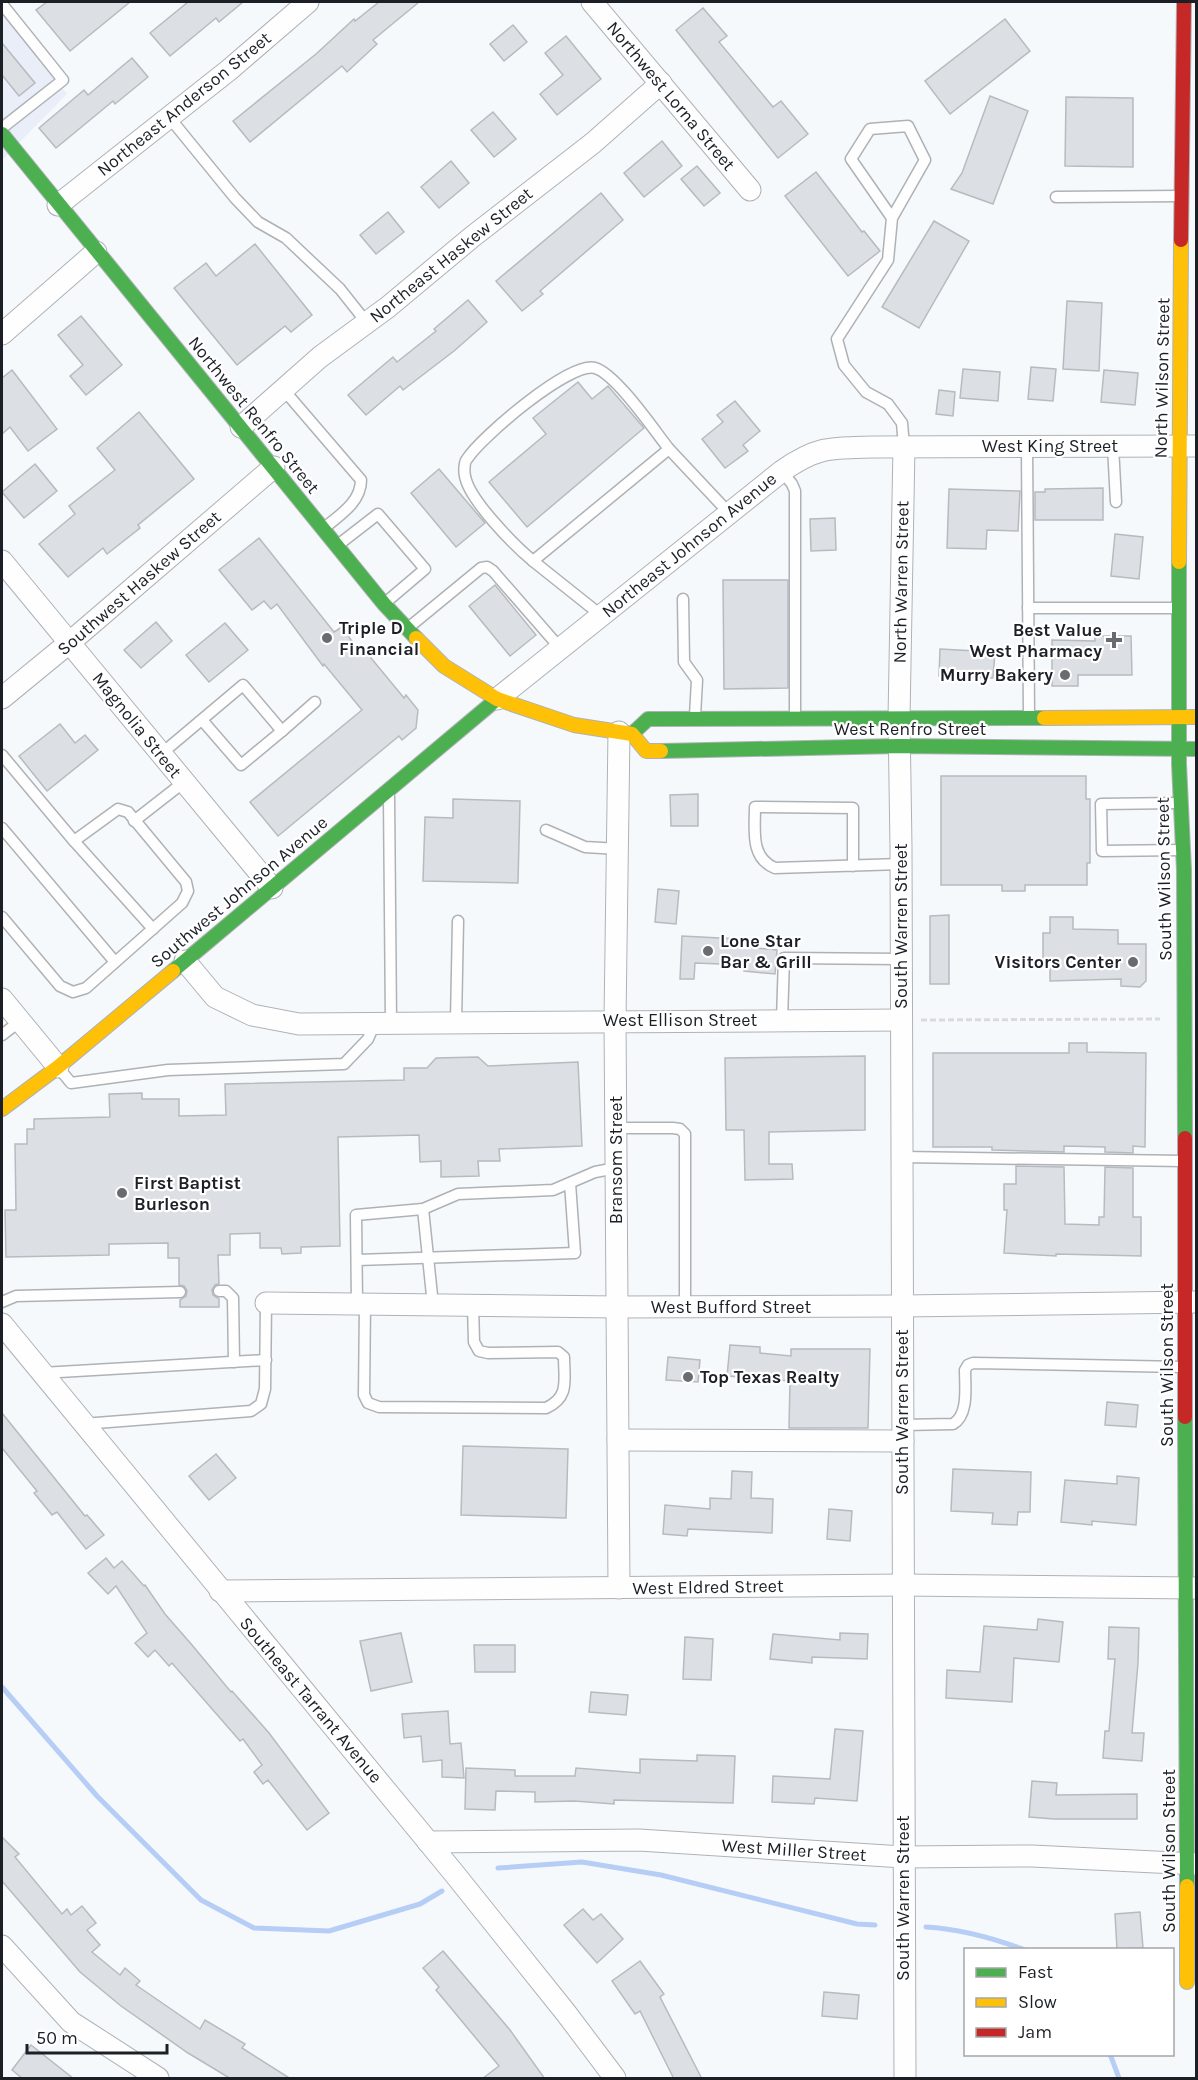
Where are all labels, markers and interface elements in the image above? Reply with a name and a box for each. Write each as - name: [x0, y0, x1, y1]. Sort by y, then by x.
- street label: Northwest Lorna Street: [602, 17, 740, 175]
- street label: Northeast Anderson Street: [93, 27, 276, 181]
- street label: Northeast Haskew Street: [365, 182, 537, 328]
- street label: North Wilson Street: [1150, 297, 1174, 459]
- street label: Northwest Renfro Street: [184, 332, 324, 498]
- street label: West King Street: [982, 435, 1118, 457]
- street label: Northeast Johnson Avenue: [597, 468, 781, 622]
- street label: North Warren Street: [889, 500, 913, 664]
- street label: Southwest Haskew Street: [53, 506, 225, 660]
- place label: Triple D Financial: [339, 617, 419, 660]
- place label: Best Value West Pharmacy: [970, 619, 1102, 662]
- marker: Triple D Financial: [320, 631, 334, 645]
- marker: Best Value West Pharmacy: [1107, 633, 1121, 647]
- place label: Murry Bakery: [940, 664, 1053, 686]
- street label: Magnolia Street: [88, 668, 187, 783]
- marker: Murry Bakery: [1058, 668, 1072, 682]
- street label: West Renfro Street: [834, 718, 987, 740]
- street label: South Wilson Street: [1152, 797, 1176, 961]
- street label: Southwest Johnson Avenue: [146, 811, 332, 973]
- street label: South Warren Street: [890, 843, 912, 1009]
- place label: Lone Star Bar & Grill: [720, 930, 812, 973]
- marker: Lone Star Bar & Grill: [701, 944, 715, 958]
- place label: Visitors Center: [995, 951, 1121, 973]
- marker: Visitors Center: [1126, 955, 1140, 969]
- street label: West Ellison Street: [603, 1009, 758, 1031]
- street label: Bransom Street: [605, 1096, 627, 1224]
- place label: First Baptist Burleson: [134, 1172, 241, 1215]
- marker: First Baptist Burleson: [115, 1186, 129, 1200]
- street label: South Wilson Street: [1156, 1283, 1178, 1447]
- street label: West Bufford Street: [651, 1296, 811, 1318]
- street label: South Warren Street: [891, 1329, 913, 1495]
- place label: Top Texas Realty: [700, 1366, 839, 1388]
- marker: Top Texas Realty: [681, 1370, 695, 1384]
- street label: West Eldred Street: [632, 1575, 784, 1599]
- street label: Southeast Tarrant Avenue: [235, 1612, 387, 1788]
- street label: South Wilson Street: [1158, 1769, 1180, 1933]
- street label: South Warren Street: [892, 1815, 914, 1981]
- street label: West Miller Street: [721, 1834, 868, 1866]
- legend: [964, 1948, 1174, 2056]
- text: Fast: [1018, 1961, 1053, 1983]
- text: Slow: [1018, 1991, 1057, 2013]
- scale bar: [27, 2017, 166, 2055]
- text: Jam: [1018, 2021, 1052, 2043]
- text: 50 m: [36, 2027, 78, 2049]

